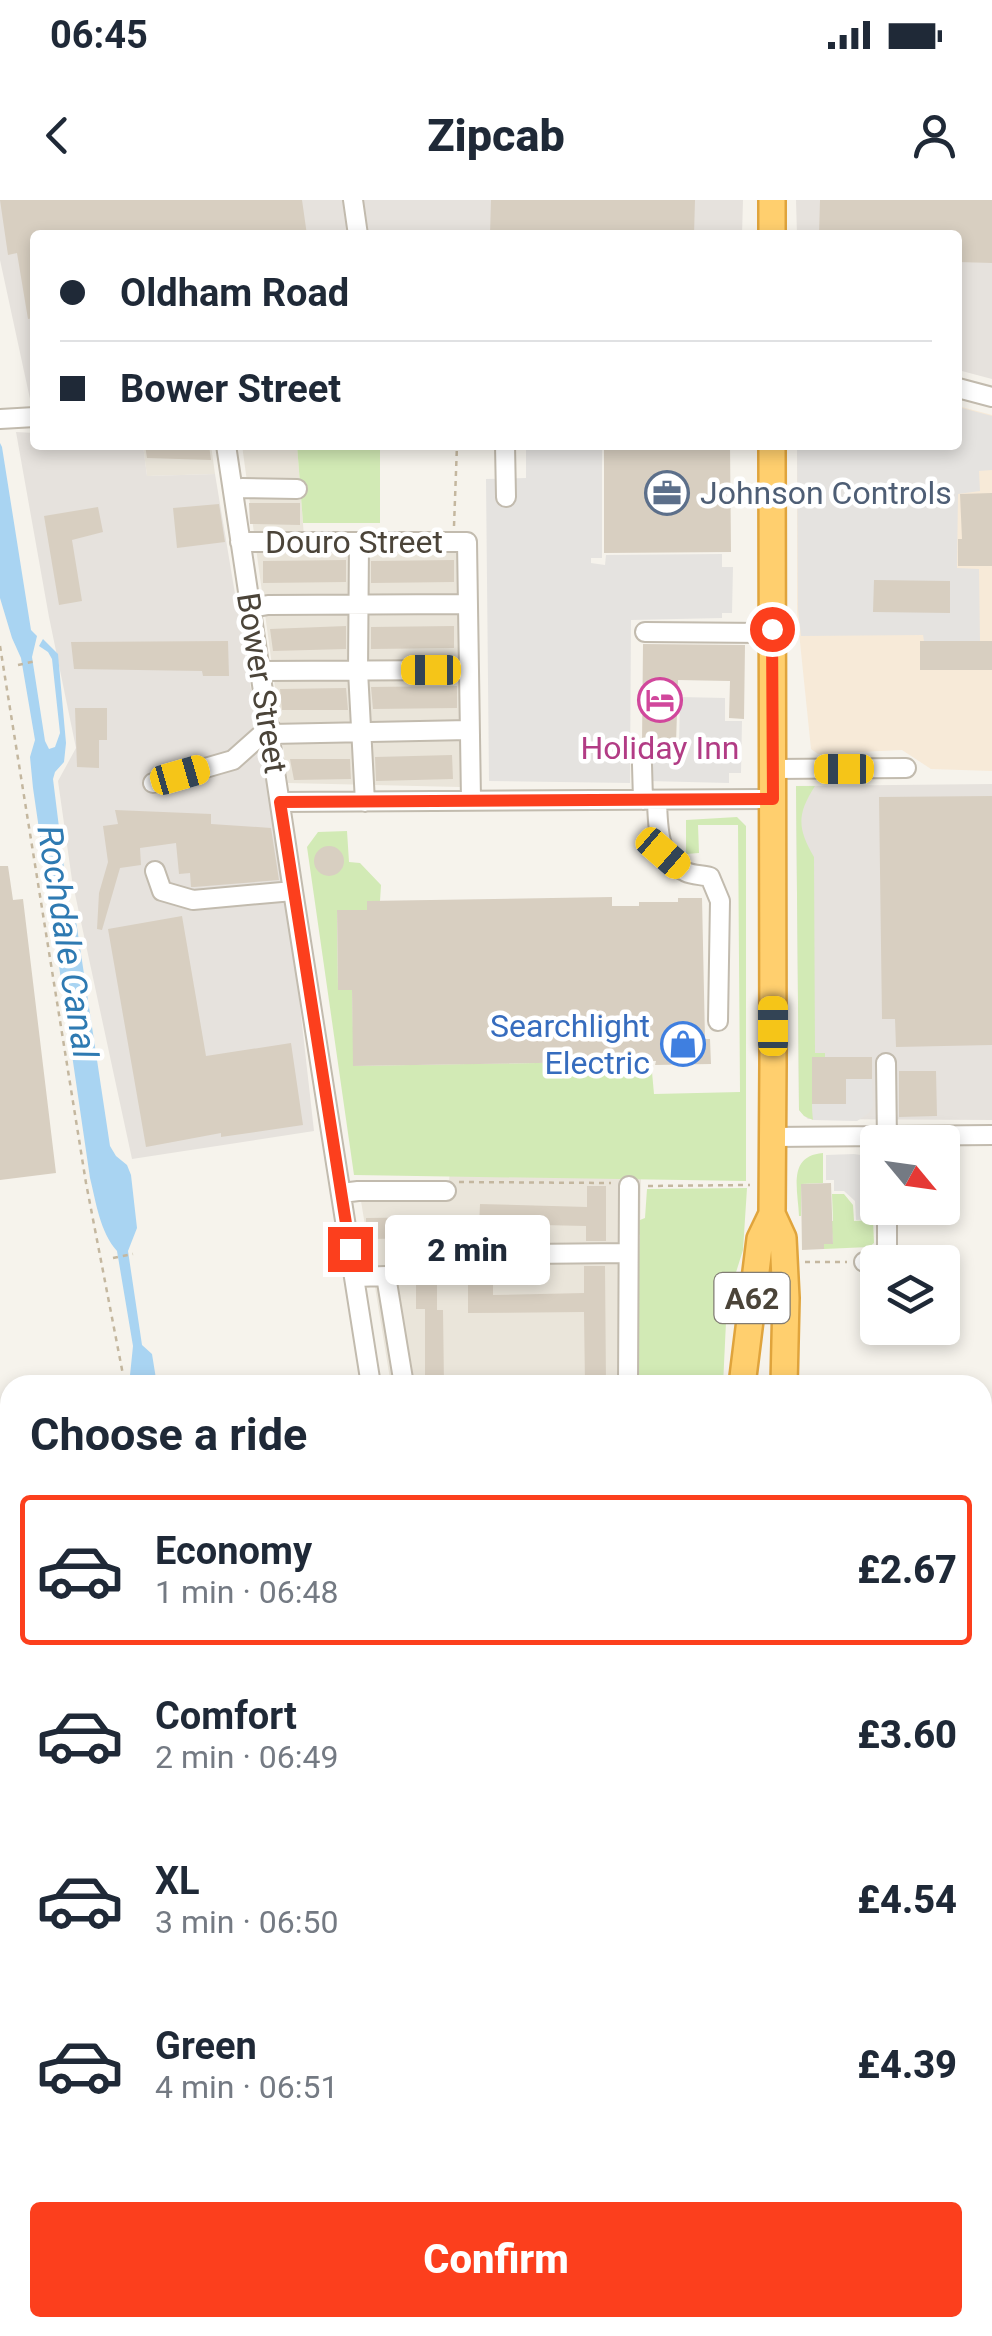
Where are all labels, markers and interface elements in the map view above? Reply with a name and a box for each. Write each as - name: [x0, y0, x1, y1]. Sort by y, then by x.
- text: 06:45: [50, 13, 148, 57]
- icon: back: [30, 108, 85, 163]
- icon: person: [907, 108, 962, 163]
- text: Zipcab: [427, 109, 565, 162]
- text: Oldham Road: [120, 271, 349, 315]
- text: Bower Street: [120, 367, 341, 411]
- office icon: Johnson Controls: [644, 470, 690, 516]
- place label: Johnson Controls: [700, 474, 952, 512]
- street label: Douro Street: [265, 523, 443, 561]
- street label: Bower Street: [229, 590, 295, 776]
- route start: [750, 607, 795, 652]
- car: [401, 655, 461, 685]
- hotel icon: Holiday Inn: [637, 677, 683, 723]
- place label: Holiday Inn: [581, 729, 739, 767]
- car: [147, 752, 213, 798]
- car: [814, 754, 874, 784]
- car: [631, 822, 695, 884]
- water label: Rochdale Canal: [28, 823, 106, 1062]
- car: [758, 996, 788, 1056]
- place label: Searchlight Electric: [490, 1007, 650, 1082]
- shop icon: Searchlight Electric: [660, 1021, 706, 1067]
- north arrow: [860, 1125, 960, 1225]
- map controls: [860, 1125, 960, 1345]
- callout: 2 min: [385, 1214, 550, 1284]
- route end: [328, 1227, 373, 1272]
- text: 2 min: [427, 1231, 508, 1269]
- button: layers: [860, 1245, 960, 1345]
- road number: A62: [714, 1273, 790, 1323]
- text: Choose a ride: [30, 1408, 307, 1461]
- icon: car: [35, 1525, 125, 1615]
- text: Economy: [155, 1529, 312, 1573]
- text: £2.67: [857, 1548, 957, 1592]
- text: 1 min · 06:48: [155, 1573, 338, 1611]
- icon: car: [35, 1690, 125, 1780]
- text: Comfort: [155, 1694, 297, 1738]
- text: £3.60: [857, 1713, 957, 1757]
- text: 2 min · 06:49: [155, 1738, 338, 1776]
- icon: car: [35, 1855, 125, 1945]
- text: XL: [155, 1859, 200, 1903]
- text: £4.54: [857, 1878, 957, 1922]
- text: 3 min · 06:50: [155, 1903, 338, 1941]
- icon: car: [35, 2020, 125, 2110]
- text: Green: [155, 2024, 257, 2068]
- text: £4.39: [857, 2043, 957, 2087]
- text: 4 min · 06:51: [155, 2068, 338, 2106]
- button: Confirm: [30, 2202, 962, 2317]

